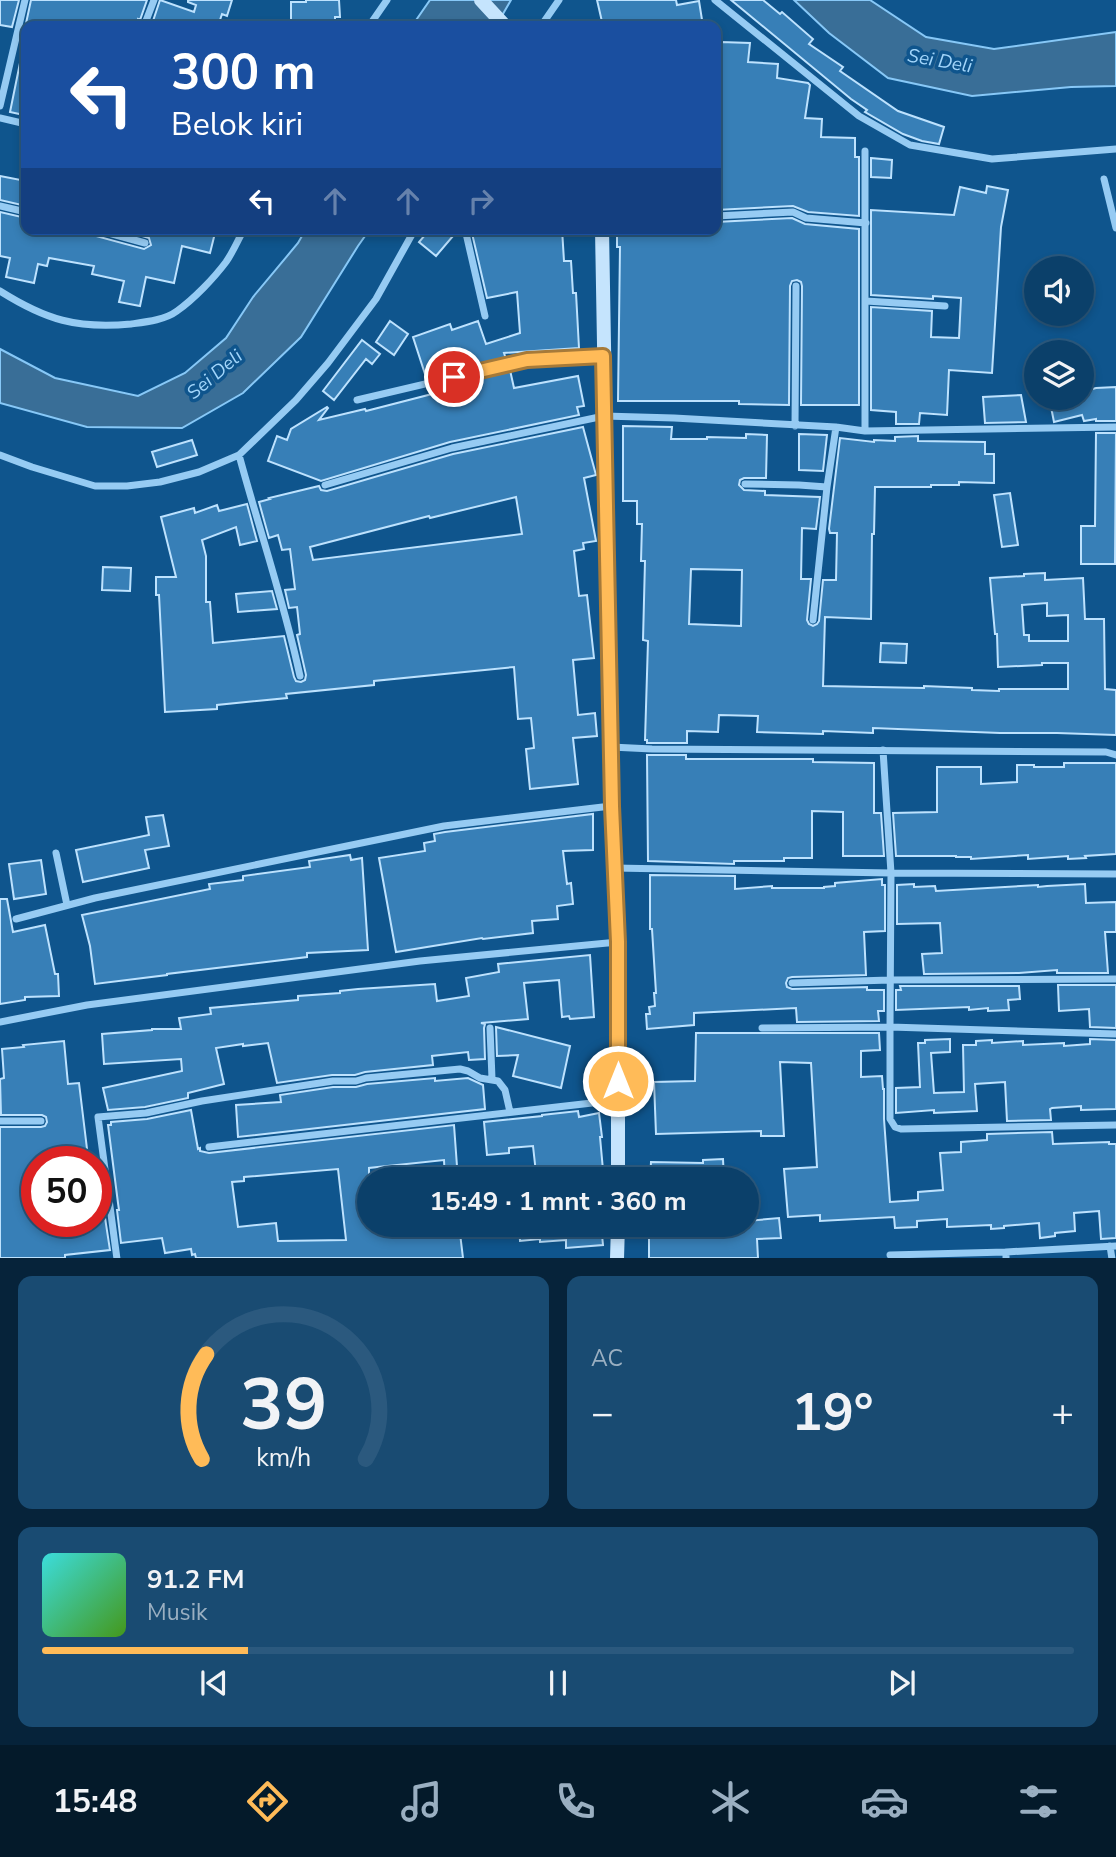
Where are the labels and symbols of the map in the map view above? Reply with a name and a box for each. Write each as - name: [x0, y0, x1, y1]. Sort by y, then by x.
- water label: Sei Deli: [905, 43, 975, 80]
- water label: Sei Deli: [181, 343, 248, 406]
- pin: [424, 347, 484, 407]
- position arrow: [581, 1044, 655, 1118]
- speed limit sign: 50: [21, 1146, 112, 1237]

